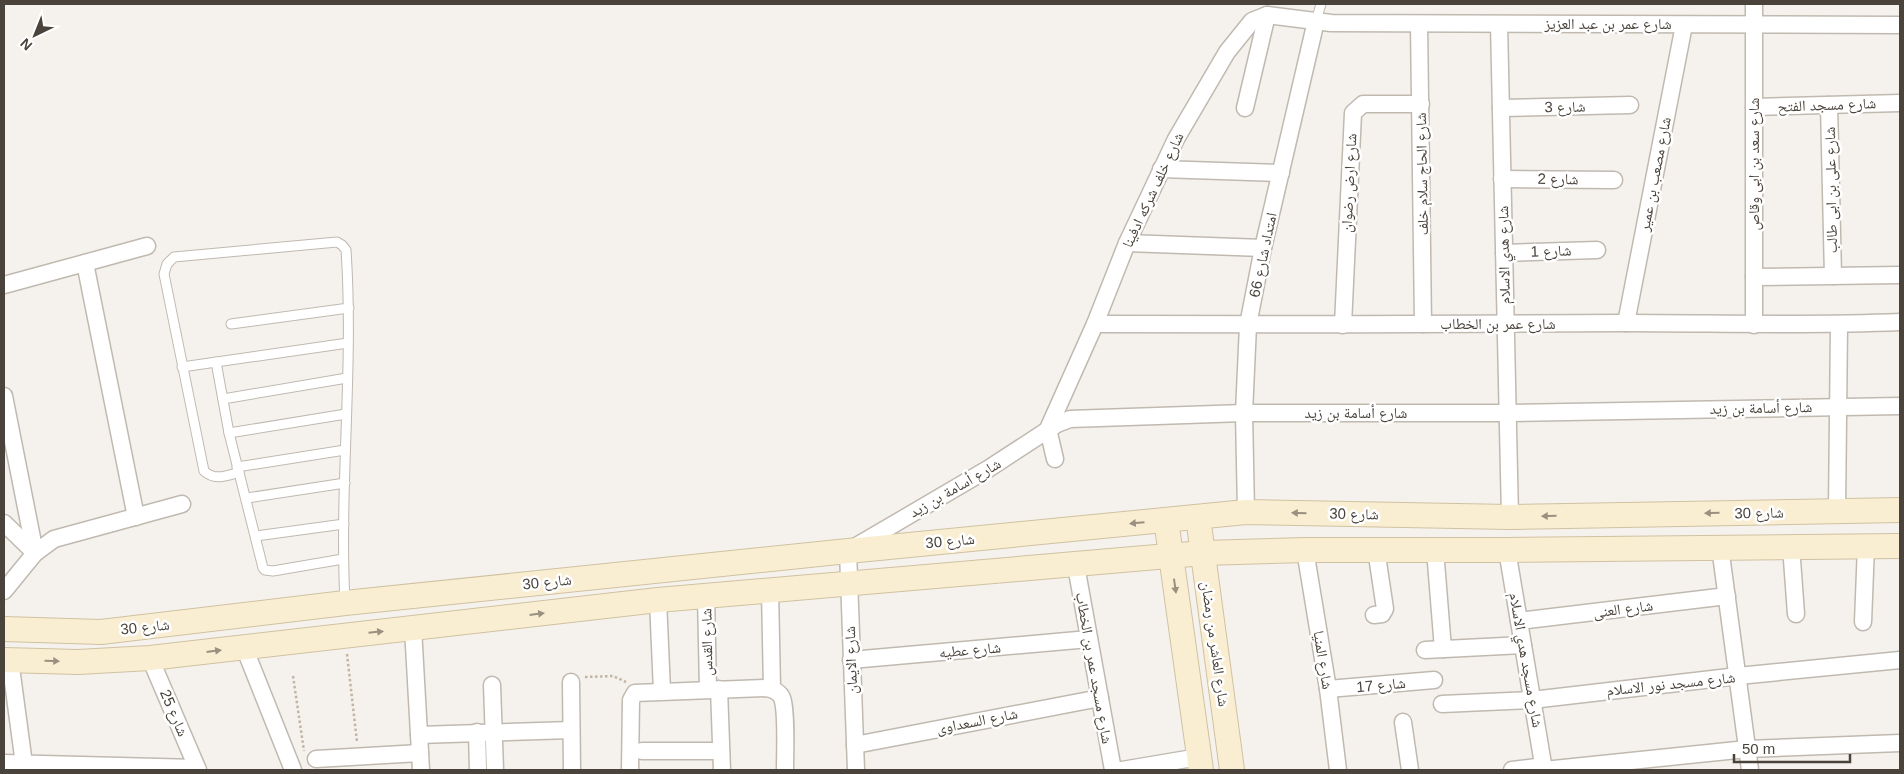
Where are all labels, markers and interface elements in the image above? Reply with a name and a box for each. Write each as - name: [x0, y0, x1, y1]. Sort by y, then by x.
- north arrow: [10, 10, 60, 60]
- street label: شارع عمر بن عبد العزيز: [1543, 15, 1672, 34]
- text: N: [17, 35, 35, 54]
- street label: شارع مسجد الفتح: [1777, 94, 1877, 117]
- street label: شارع سعد بن ابى وقاص: [1745, 97, 1764, 230]
- street label: شارع 3: [1544, 98, 1586, 117]
- street label: شارع الحاج سلام خلف: [1412, 112, 1433, 236]
- street label: شارع مصعب بن عمير: [1635, 115, 1676, 234]
- street label: شارع على بن ابى طالب: [1821, 126, 1842, 254]
- street label: شارع خلف شركه ادفينا: [1118, 129, 1189, 251]
- street label: شارع ارض رضوان: [1337, 133, 1362, 233]
- street label: شارع 2: [1537, 170, 1579, 189]
- street label: شارع هدي الاسلام: [1494, 205, 1517, 304]
- street label: امتداد شارع 66: [1245, 211, 1282, 299]
- street label: شارع 1: [1530, 241, 1572, 262]
- street label: شارع عمر بن الخطاب: [1440, 315, 1556, 334]
- street label: شارع أسامة بن زيد: [1709, 398, 1813, 419]
- street label: شارع أسامة بن زيد: [1305, 404, 1408, 423]
- street label: شارع أسامة بن زيد: [906, 454, 1005, 522]
- street label: شارع 30: [1734, 504, 1784, 523]
- street label: شارع 30: [1329, 505, 1379, 524]
- one-way arrow: [1291, 509, 1307, 517]
- one-way arrow: [1703, 510, 1719, 518]
- one-way arrow: [1541, 512, 1557, 520]
- one-way arrow: [1129, 519, 1145, 527]
- street label: شارع 30: [925, 530, 976, 553]
- street label: شارع 30: [522, 570, 573, 595]
- one-way arrow: [1171, 578, 1179, 594]
- street label: شارع العاشر من رمضان: [1196, 580, 1233, 708]
- street label: شارع مسجد عمر بن الخطاب: [1071, 591, 1116, 745]
- street label: شارع مسجد هدي الاسلام: [1503, 591, 1547, 729]
- street label: شارع العنى: [1592, 596, 1654, 623]
- street label: شارع القدس: [697, 608, 718, 676]
- one-way arrow: [530, 610, 546, 618]
- street label: شارع 30: [120, 615, 171, 640]
- street label: شارع الايمان: [841, 626, 862, 694]
- one-way arrow: [368, 628, 384, 636]
- street label: شارع المنيا: [1308, 629, 1337, 691]
- street label: شارع عطيه: [938, 638, 1002, 663]
- one-way arrow: [207, 647, 223, 655]
- one-way arrow: [45, 657, 61, 665]
- street label: شارع مسجد نور الاسلام: [1606, 668, 1737, 701]
- street label: شارع 17: [1356, 674, 1407, 697]
- street label: شارع 25: [155, 687, 192, 740]
- street label: شارع السعداوى: [935, 704, 1020, 739]
- scale bar: [1734, 732, 1850, 764]
- text: 50 m: [1742, 740, 1775, 757]

